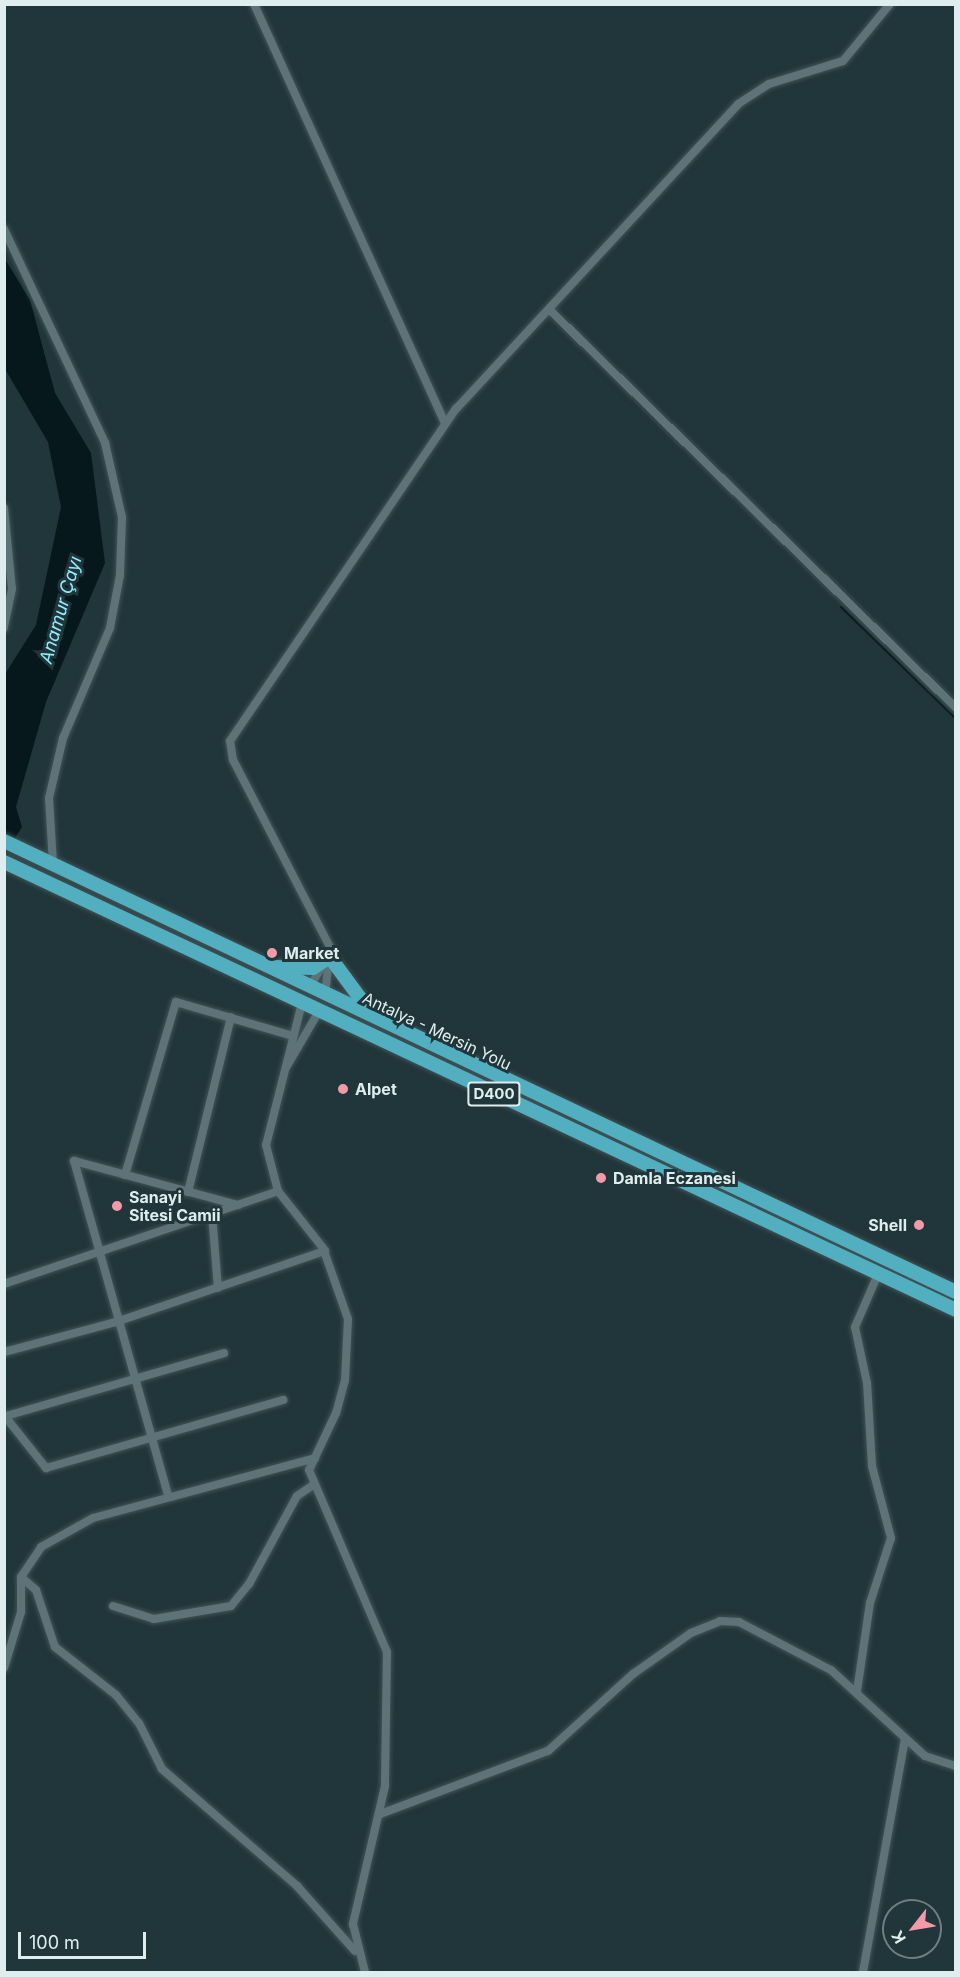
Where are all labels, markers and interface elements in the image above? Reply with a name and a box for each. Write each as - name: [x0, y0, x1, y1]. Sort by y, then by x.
- water label: Anamur Çayı: [35, 554, 87, 666]
- place label: Market: [284, 943, 339, 963]
- marker: Market: [265, 946, 279, 960]
- street label: Antalya - Mersin Yolu: [360, 988, 514, 1074]
- place label: Alpet: [355, 1079, 397, 1099]
- marker: Alpet: [336, 1082, 350, 1096]
- road number: D400: [467, 1082, 521, 1106]
- place label: Damla Eczanesi: [613, 1168, 736, 1188]
- marker: Damla Eczanesi: [594, 1171, 608, 1185]
- place label: Sanayi Sitesi Camii: [129, 1187, 221, 1225]
- marker: Sanayi Sitesi Camii: [110, 1199, 124, 1213]
- place label: Shell: [868, 1215, 907, 1235]
- marker: Shell: [912, 1218, 926, 1232]
- north arrow: [882, 1899, 942, 1959]
- scale bar: [21, 1920, 148, 1958]
- text: K: [887, 1927, 910, 1947]
- text: 100 m: [29, 1932, 80, 1953]

